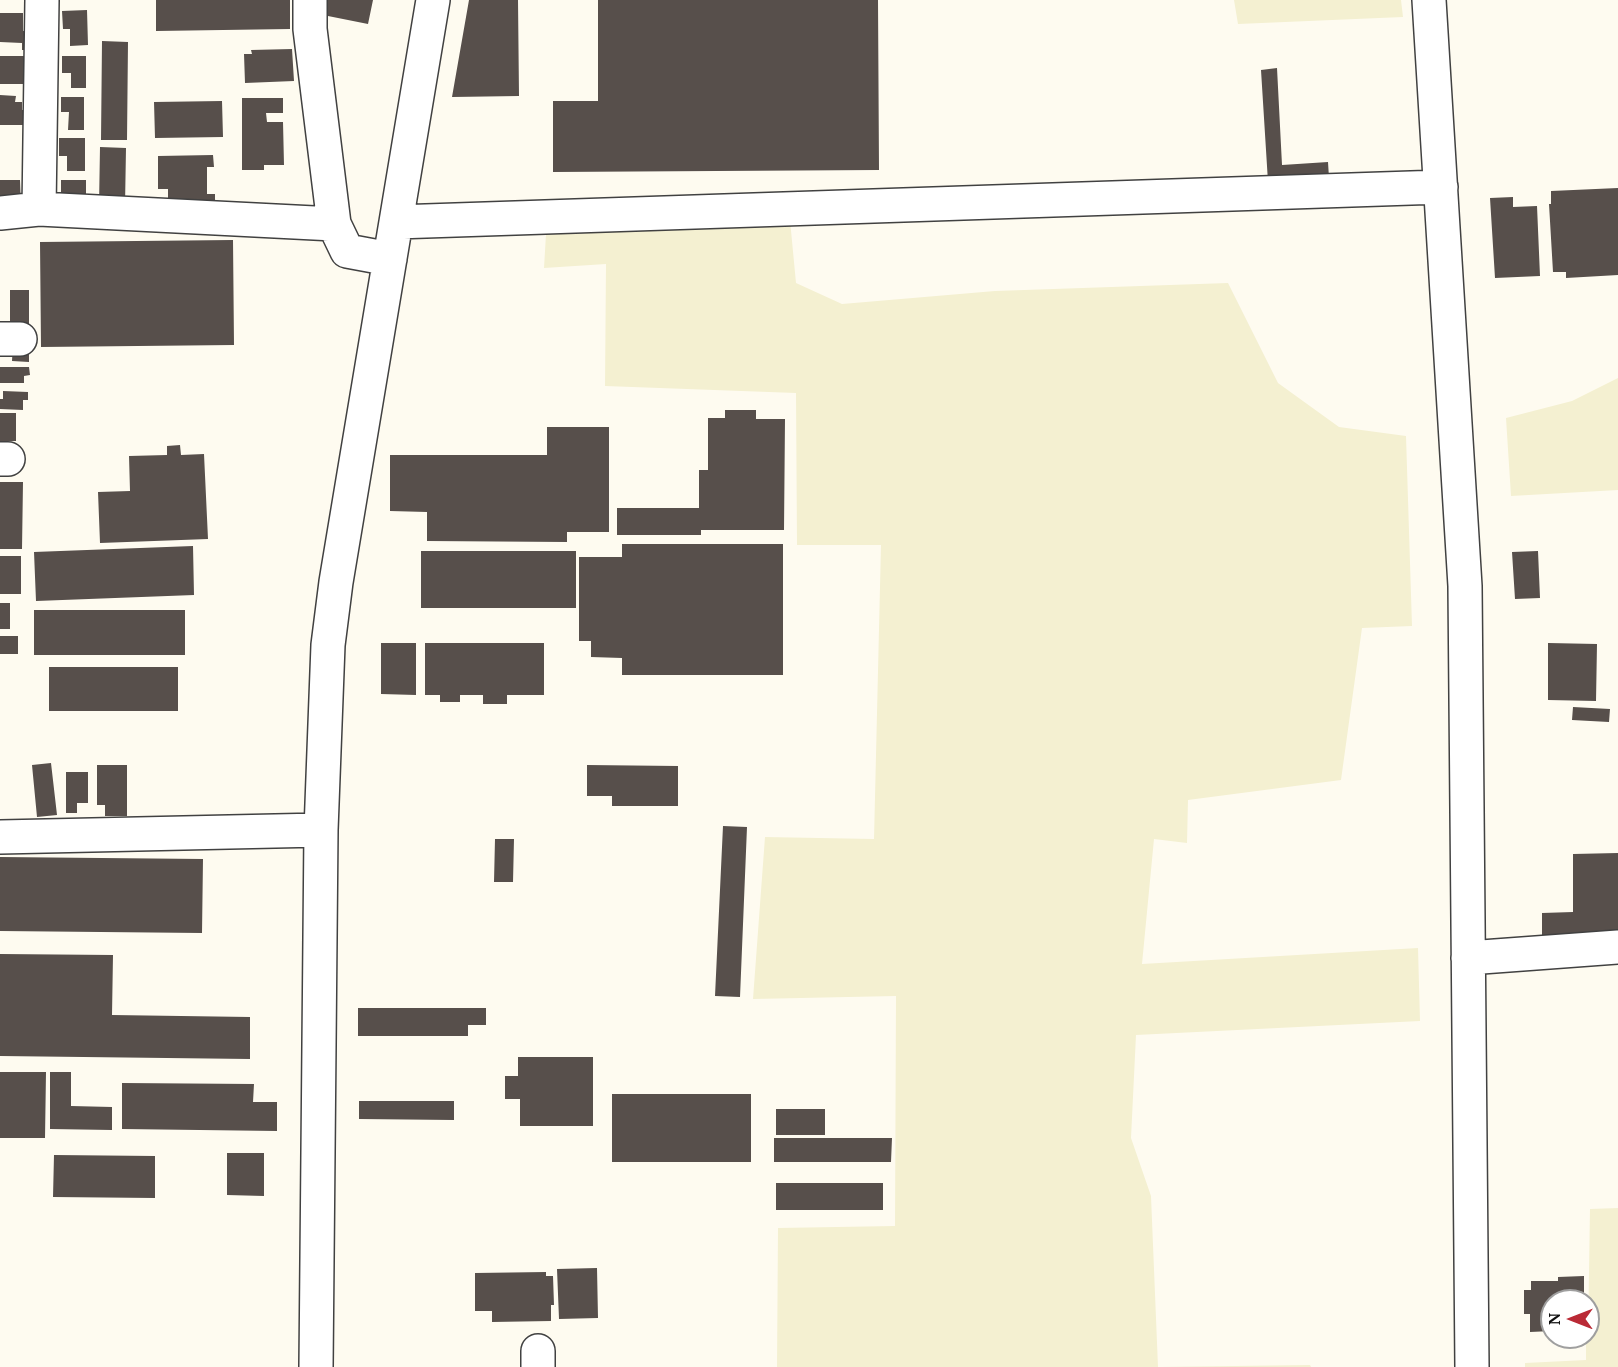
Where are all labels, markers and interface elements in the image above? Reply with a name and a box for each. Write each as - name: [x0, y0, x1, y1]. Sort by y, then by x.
- north arrow: [1540, 1289, 1600, 1349]
- text: N: [1543, 1313, 1565, 1325]

